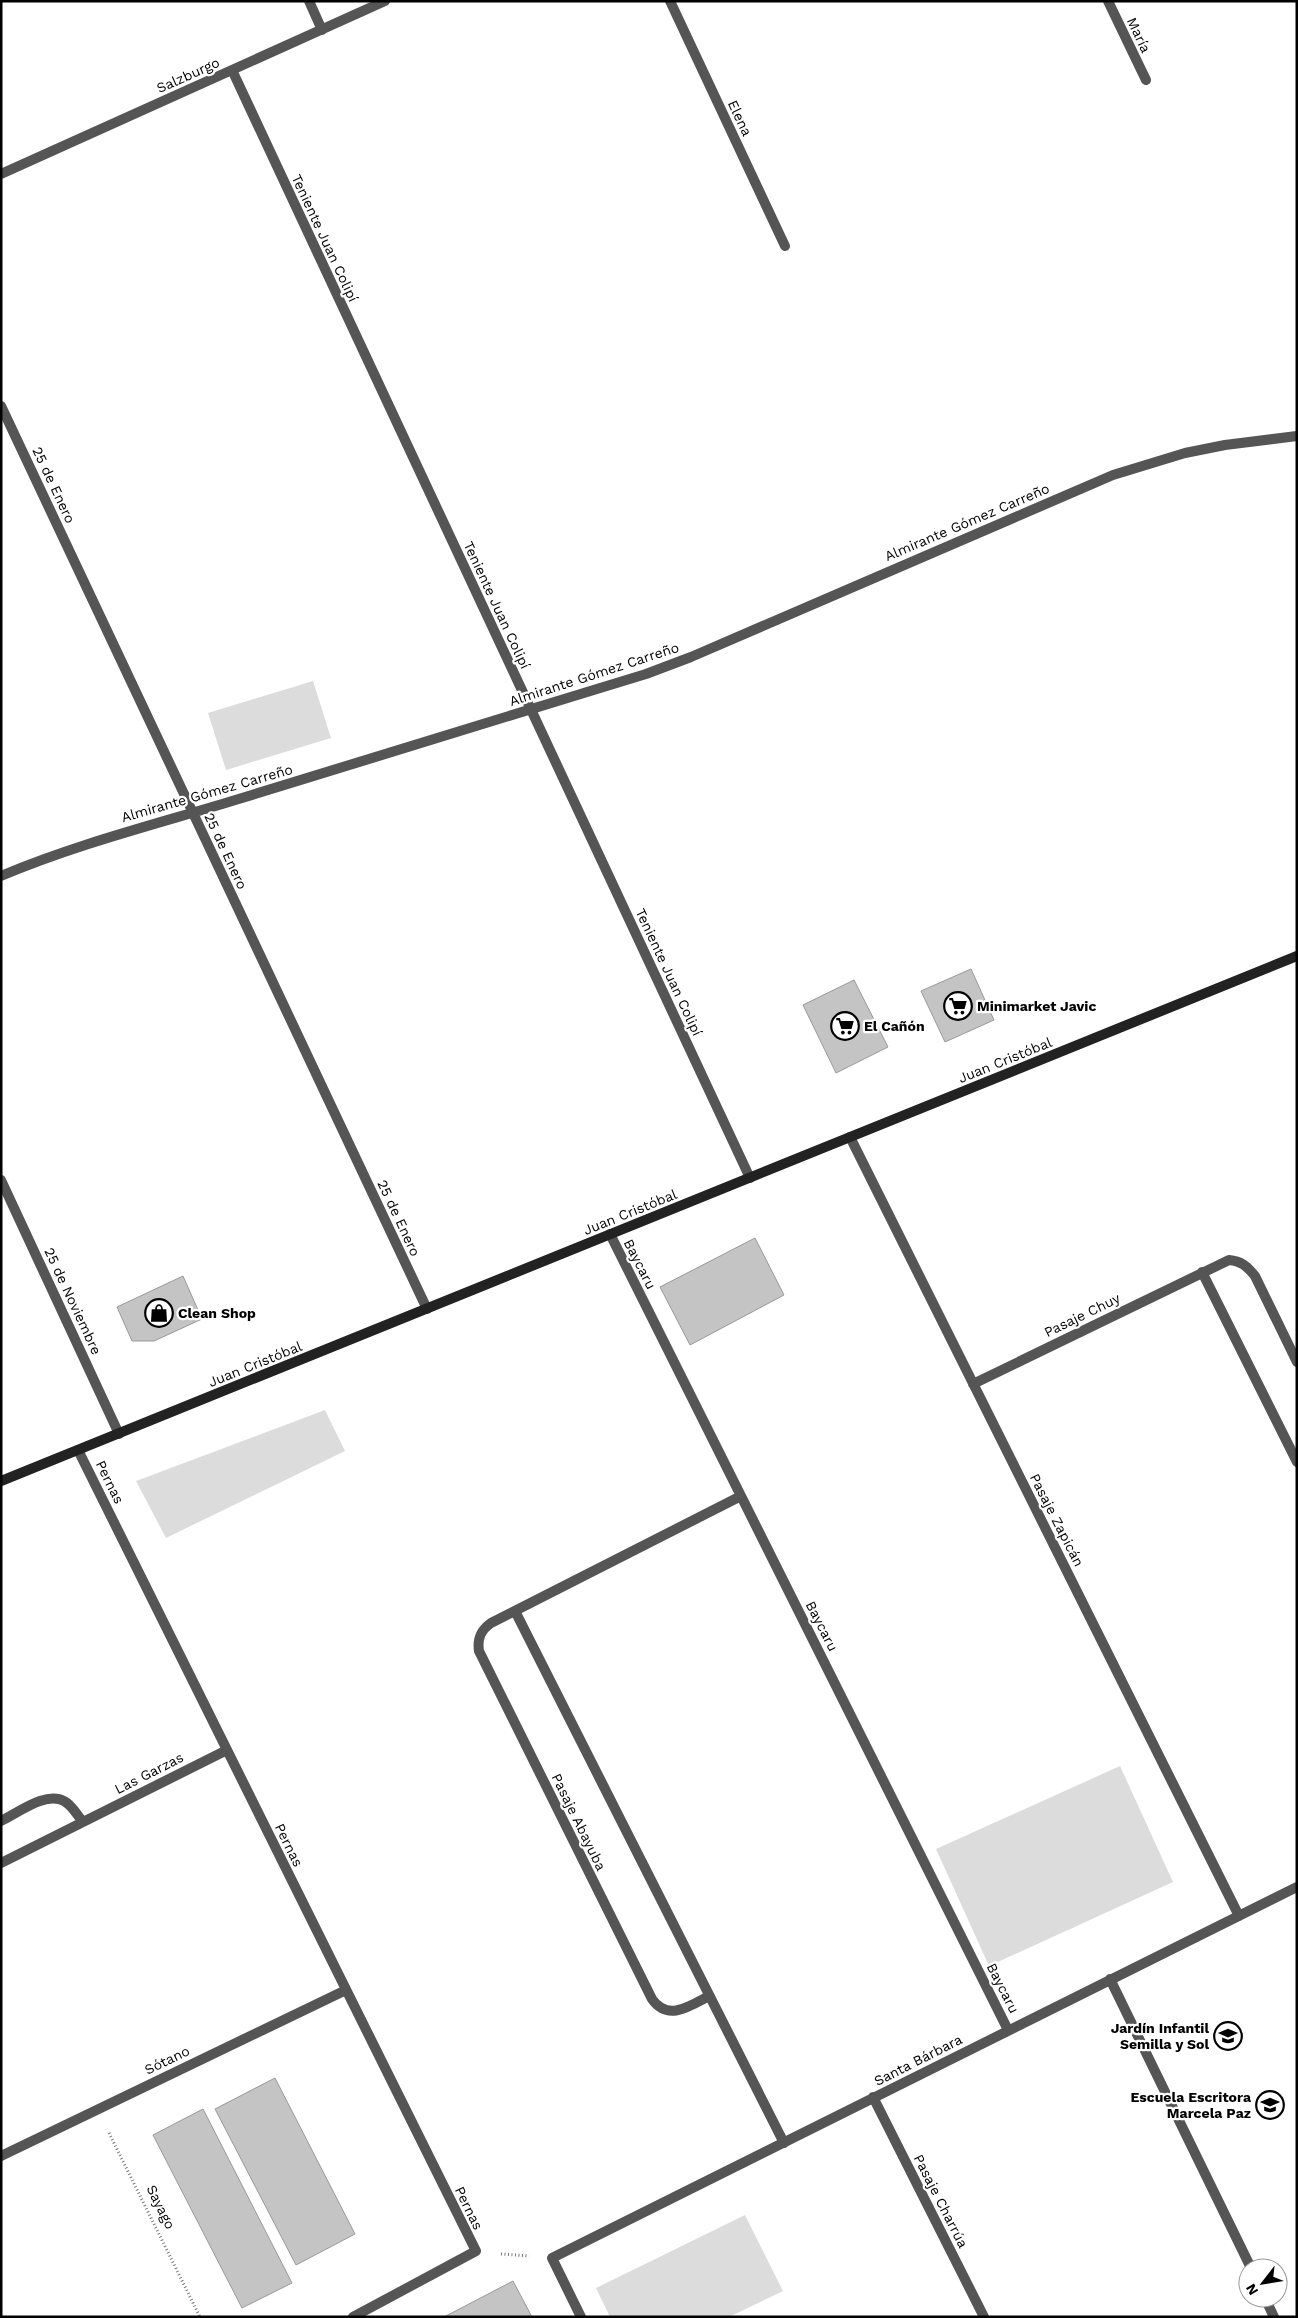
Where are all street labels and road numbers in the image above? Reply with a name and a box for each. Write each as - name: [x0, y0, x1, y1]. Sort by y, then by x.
- street label: María: [1124, 15, 1154, 55]
- street label: Salzburgo: [154, 54, 222, 96]
- street label: Elena: [725, 97, 755, 139]
- street label: Teniente Juan Colipí: [288, 172, 362, 304]
- street label: 25 de Enero: [29, 444, 79, 526]
- street label: Almirante Gómez Carreño: [882, 480, 1052, 564]
- street label: Teniente Juan Colipí: [460, 539, 534, 671]
- street label: Almirante Gómez Carreño: [507, 639, 681, 709]
- street label: Almirante Gómez Carreño: [120, 761, 294, 825]
- street label: 25 de Enero: [201, 810, 251, 892]
- street label: Teniente Juan Colipí: [632, 906, 706, 1038]
- street label: Juan Cristóbal: [956, 1034, 1055, 1086]
- street label: 25 de Enero: [374, 1177, 424, 1259]
- street label: Juan Cristóbal: [581, 1186, 680, 1238]
- street label: Baycaru: [621, 1236, 659, 1292]
- street label: 25 de Noviembre: [41, 1245, 105, 1357]
- street label: Pasaje Chuy: [1041, 1289, 1123, 1340]
- street label: Juan Cristóbal: [206, 1338, 305, 1390]
- street label: Pernas: [93, 1458, 127, 1506]
- street label: Pasaje Zapicán: [1027, 1471, 1087, 1569]
- street label: Baycaru: [803, 1598, 841, 1654]
- street label: Las Garzas: [112, 1749, 186, 1797]
- street label: Pasaje Abayuba: [549, 1771, 609, 1873]
- street label: Pernas: [272, 1821, 306, 1869]
- street label: Baycaru: [984, 1960, 1022, 2016]
- street label: Santa Bárbara: [871, 2031, 965, 2089]
- street label: Sótano: [142, 2042, 192, 2078]
- street label: Pasaje Charrúa: [911, 2152, 971, 2250]
- street label: Sayago: [143, 2182, 179, 2232]
- street label: Pernas: [452, 2184, 486, 2232]

